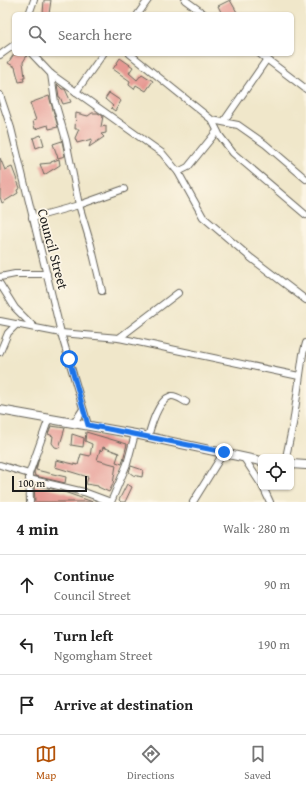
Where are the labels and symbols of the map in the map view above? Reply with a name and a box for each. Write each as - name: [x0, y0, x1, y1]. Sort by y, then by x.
- street label: Council Street: [33, 206, 73, 292]
- route start: [60, 350, 78, 368]
- route end: [215, 443, 233, 461]
- scale bar: [12, 474, 87, 493]

